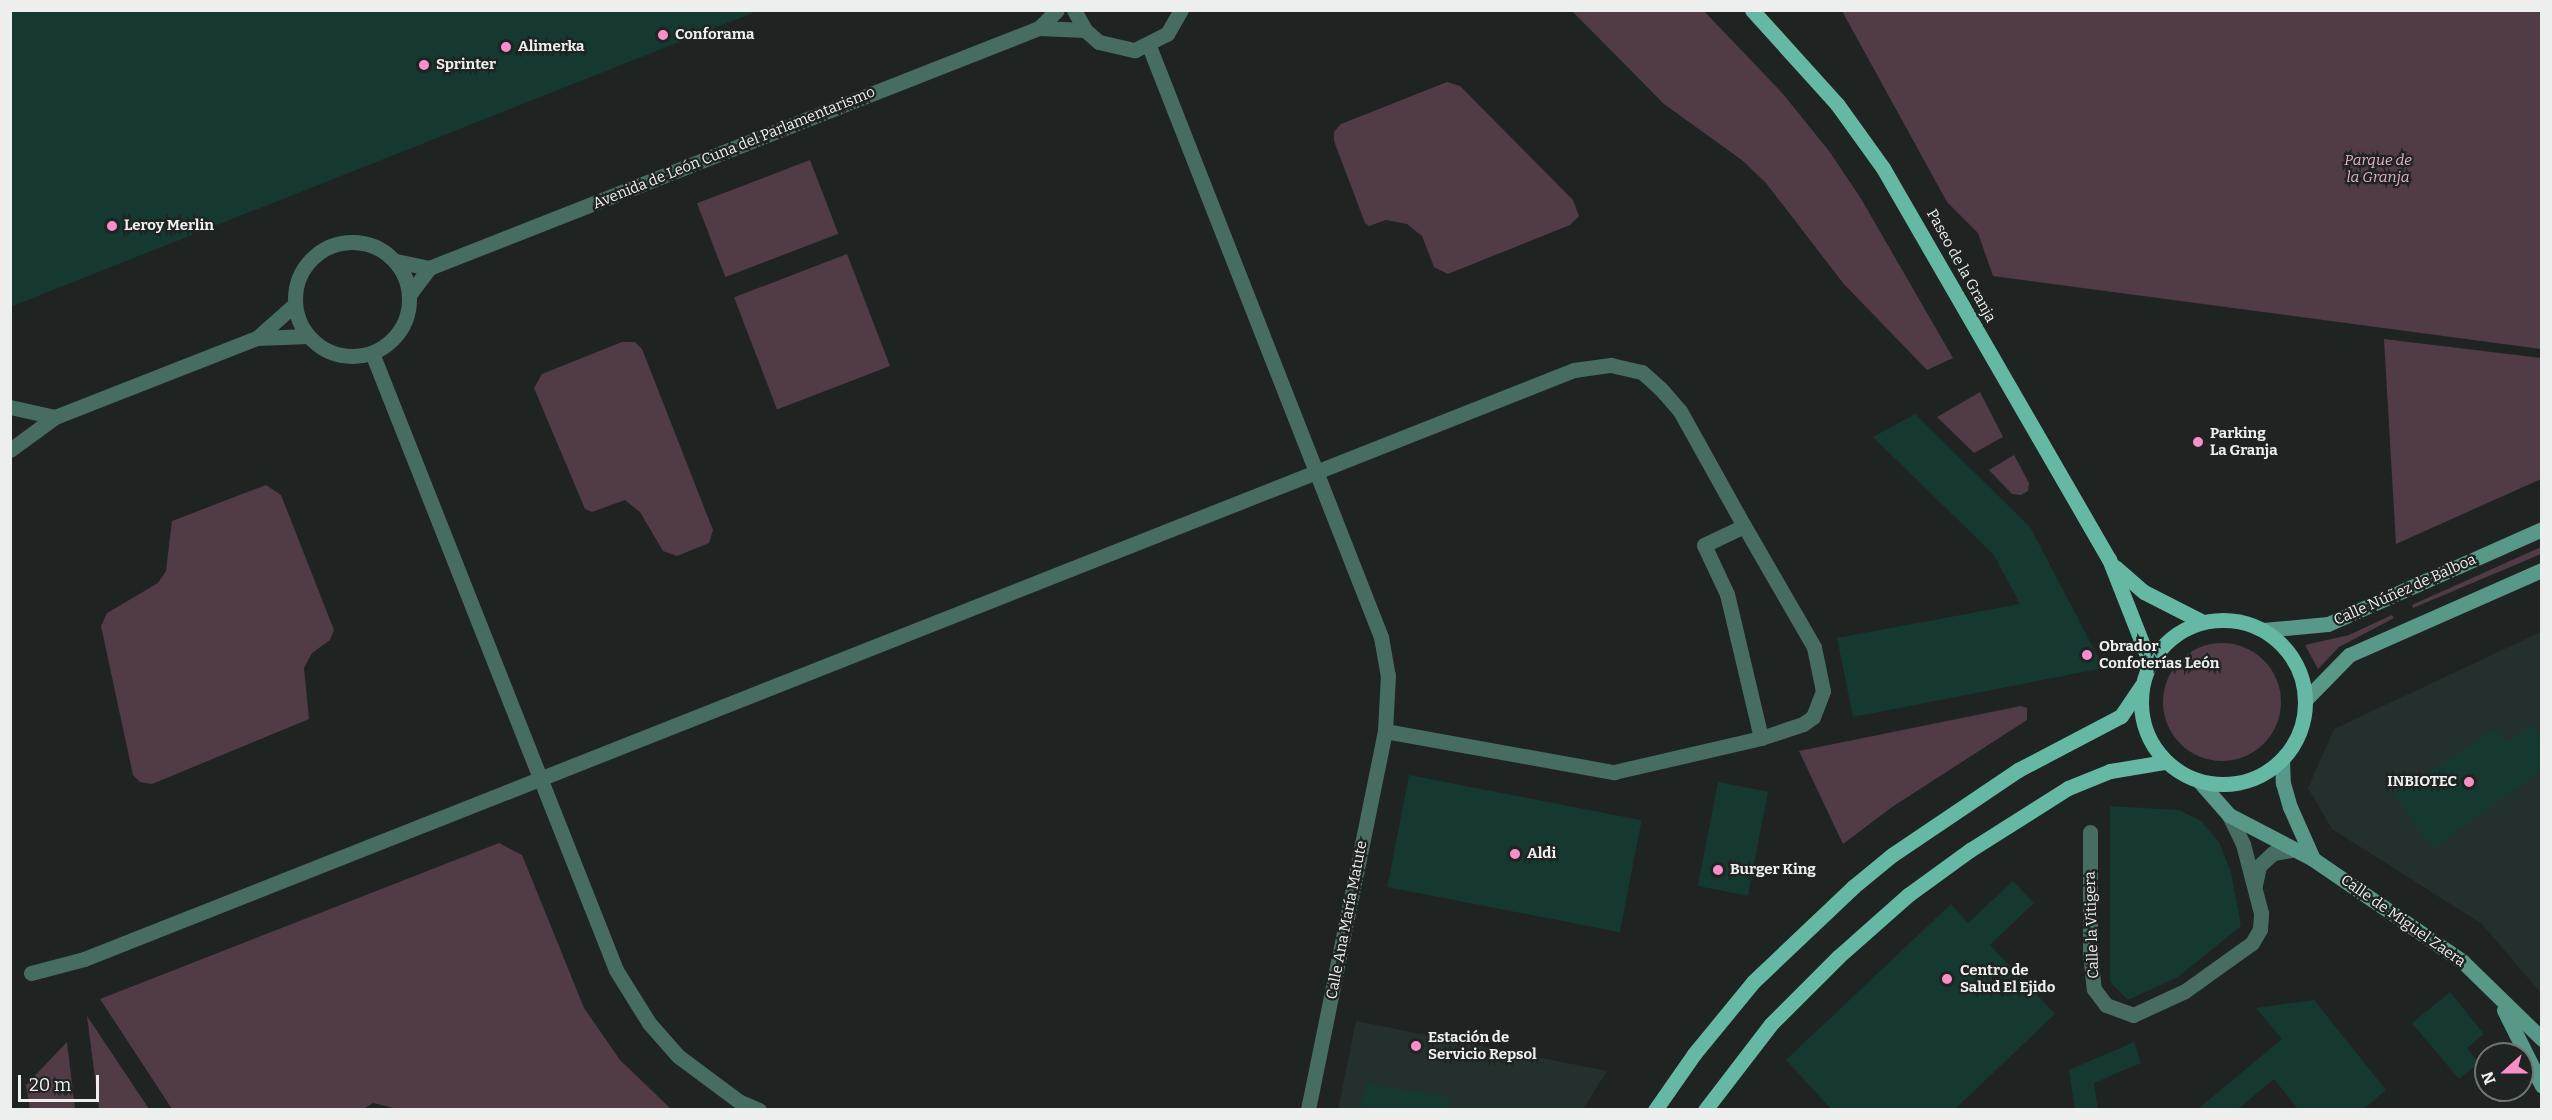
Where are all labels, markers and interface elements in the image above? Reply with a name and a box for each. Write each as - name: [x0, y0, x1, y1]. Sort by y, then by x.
- place label: Conforama: [675, 26, 754, 44]
- marker: Conforama: [656, 28, 670, 42]
- place label: Alimerka: [518, 38, 584, 56]
- marker: Alimerka: [499, 40, 513, 54]
- place label: Sprinter: [436, 56, 496, 74]
- marker: Sprinter: [417, 58, 431, 72]
- street label: Avenida de León Cuna del Parlamentarismo: [590, 83, 878, 213]
- park label: Parque de la Granja: [2344, 151, 2412, 186]
- street label: Paseo de la Granja: [1922, 206, 2000, 326]
- place label: Leroy Merlin: [124, 217, 214, 235]
- marker: Leroy Merlin: [105, 219, 119, 233]
- place label: Parking La Granja: [2210, 424, 2278, 459]
- marker: Parking La Granja: [2191, 435, 2205, 449]
- street label: Calle Núñez de Balboa: [2331, 550, 2479, 630]
- place label: Obrador Confoterías León: [2099, 637, 2219, 672]
- marker: Obrador Confoterías León: [2080, 648, 2094, 662]
- place label: INBIOTEC: [2387, 773, 2457, 791]
- marker: INBIOTEC: [2462, 775, 2476, 789]
- street label: Calle Ana María Matute: [1323, 839, 1371, 1001]
- place label: Aldi: [1527, 845, 1556, 863]
- marker: Aldi: [1508, 847, 1522, 861]
- place label: Burger King: [1730, 861, 1816, 879]
- marker: Burger King: [1711, 863, 1725, 877]
- street label: Calle la Vitigera: [2081, 871, 2103, 979]
- street label: Calle de Miguel Zaera: [2337, 871, 2469, 971]
- place label: Centro de Salud El Ejido: [1960, 961, 2055, 996]
- marker: Centro de Salud El Ejido: [1938, 970, 1956, 988]
- place label: Estación de Servicio Repsol: [1428, 1028, 1537, 1063]
- marker: Estación de Servicio Repsol: [1409, 1039, 1423, 1053]
- north arrow: [2474, 1042, 2534, 1102]
- scale bar: [21, 1063, 102, 1101]
- text: N: [2478, 1069, 2500, 1087]
- text: 20 m: [29, 1074, 71, 1096]

